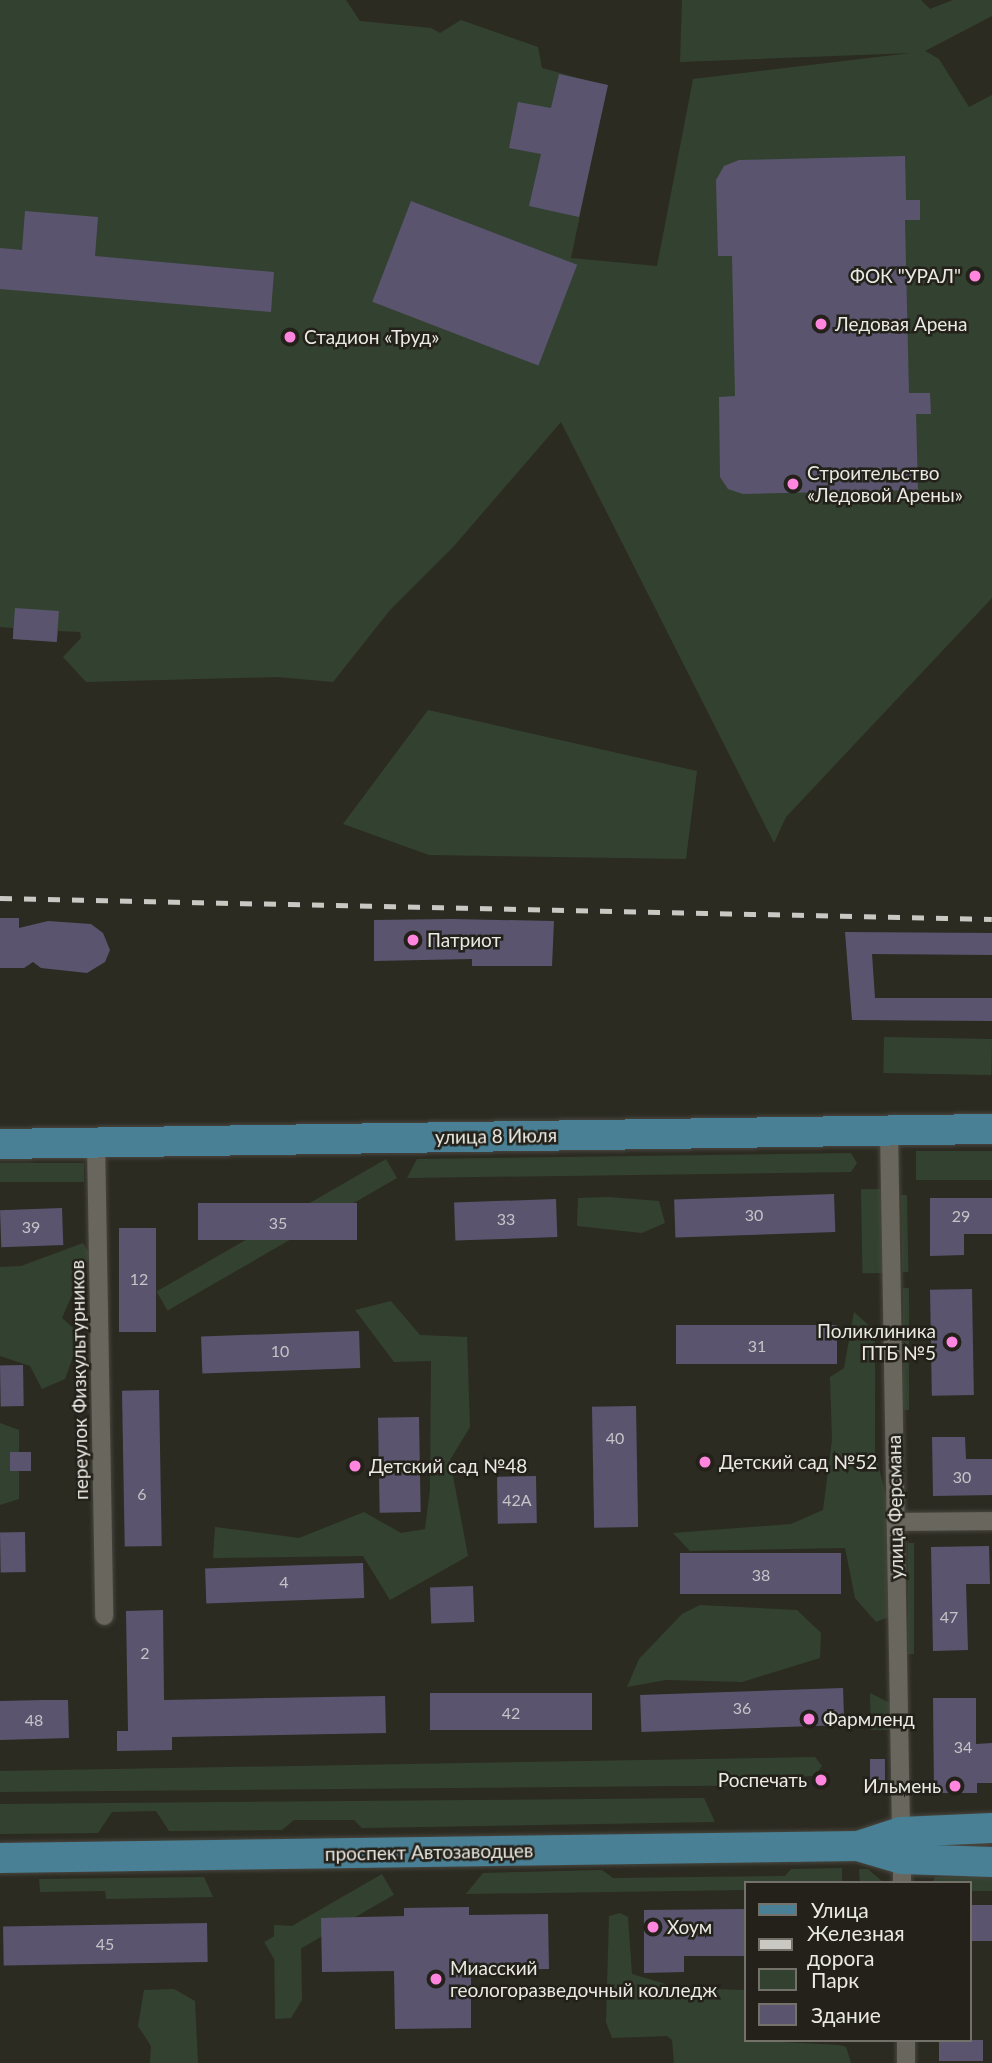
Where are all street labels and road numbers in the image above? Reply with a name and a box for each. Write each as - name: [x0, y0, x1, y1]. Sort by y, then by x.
- street label: улица 8 Июля: [435, 1124, 557, 1148]
- street label: переулок Физкультурников: [66, 1260, 92, 1500]
- street label: улица Ферсмана: [882, 1435, 908, 1579]
- street label: проспект Автозаводцев: [325, 1839, 533, 1865]

